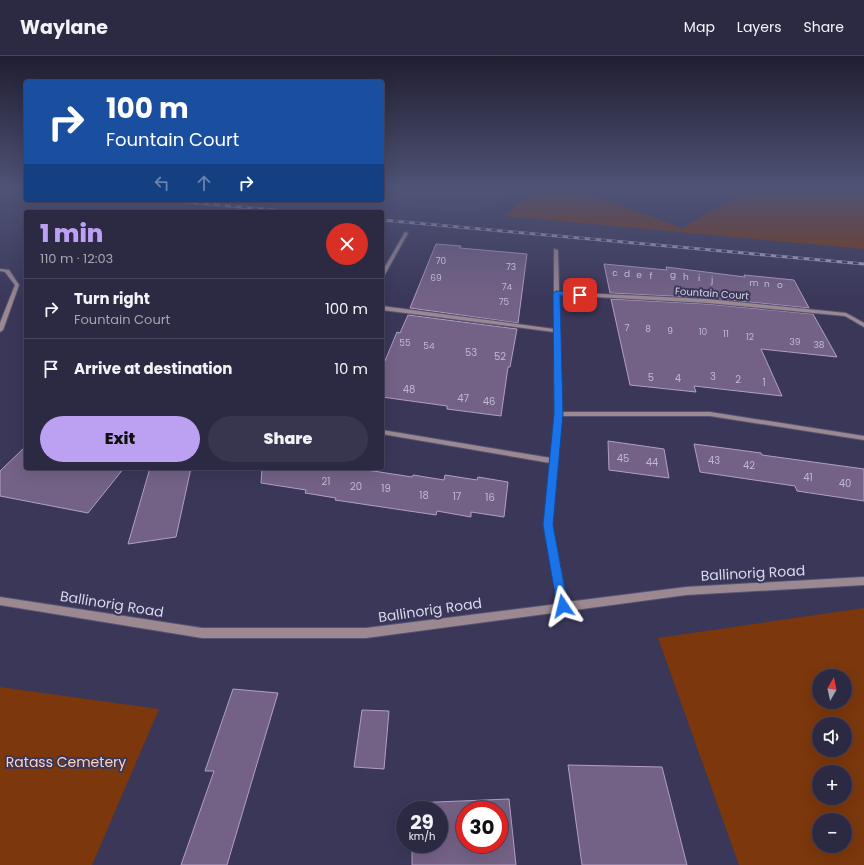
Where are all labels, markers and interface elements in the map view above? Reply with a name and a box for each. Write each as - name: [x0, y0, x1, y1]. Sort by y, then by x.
- text: Waylane: [20, 14, 108, 41]
- text: Map: [684, 17, 715, 37]
- text: Layers: [737, 17, 781, 37]
- text: Share: [803, 17, 844, 37]
- text: 100 m: [106, 89, 189, 128]
- icon: right: [40, 96, 92, 148]
- text: Fountain Court: [106, 127, 239, 152]
- icon: left: [151, 172, 173, 194]
- icon: ahead: [193, 172, 215, 194]
- icon: right: [235, 172, 257, 194]
- text: 1 min: [40, 217, 103, 250]
- button: close: [326, 223, 368, 265]
- text: 110 m · 12:03: [40, 249, 113, 268]
- house number: 70: [436, 255, 447, 267]
- house number: 73: [506, 261, 516, 273]
- house number: c: [612, 267, 618, 279]
- house number: d: [624, 268, 630, 280]
- house number: e: [636, 269, 642, 281]
- house number: g: [670, 269, 676, 281]
- house number: f: [650, 270, 653, 282]
- house number: h: [683, 271, 689, 283]
- house number: 69: [430, 272, 442, 284]
- house number: i: [698, 272, 700, 284]
- house number: j: [710, 274, 713, 286]
- house number: m: [749, 277, 759, 289]
- pin: [563, 278, 597, 312]
- house number: n: [764, 278, 770, 290]
- house number: o: [777, 279, 783, 291]
- house number: 74: [502, 281, 513, 293]
- street label: Fountain Court: [675, 283, 750, 304]
- icon: arrive: [569, 284, 591, 306]
- text: Turn right: [74, 288, 150, 309]
- house number: 75: [499, 296, 510, 308]
- icon: right: [40, 298, 62, 320]
- text: 100 m: [325, 298, 368, 319]
- text: Fountain Court: [74, 310, 170, 329]
- house number: 7: [625, 322, 630, 334]
- house number: 8: [645, 323, 651, 335]
- house number: 9: [667, 325, 673, 337]
- house number: 10: [699, 326, 708, 338]
- house number: 11: [723, 328, 729, 340]
- house number: 12: [746, 331, 754, 343]
- house number: 39: [790, 336, 801, 348]
- house number: 55: [399, 337, 411, 349]
- house number: 38: [814, 339, 825, 351]
- house number: 54: [423, 340, 435, 352]
- house number: 53: [465, 345, 477, 360]
- house number: 52: [494, 349, 506, 364]
- icon: arrive: [40, 358, 62, 380]
- text: Arrive at destination: [74, 358, 232, 379]
- text: 10 m: [334, 358, 368, 379]
- house number: 3: [710, 369, 716, 384]
- house number: 5: [648, 370, 654, 385]
- house number: 4: [675, 371, 681, 386]
- house number: 2: [735, 372, 741, 387]
- house number: 1: [762, 375, 766, 390]
- house number: 48: [403, 382, 415, 397]
- house number: 47: [457, 391, 469, 406]
- house number: 46: [483, 394, 495, 409]
- button: Exit: [40, 416, 200, 462]
- button: Share: [208, 416, 368, 462]
- house number: 45: [617, 451, 629, 466]
- house number: 43: [708, 453, 720, 468]
- house number: 44: [646, 455, 658, 470]
- house number: 42: [743, 458, 755, 473]
- house number: 41: [803, 470, 813, 485]
- house number: 21: [322, 474, 330, 489]
- house number: 40: [839, 476, 851, 491]
- house number: 20: [350, 479, 362, 494]
- house number: 19: [381, 481, 391, 496]
- house number: 18: [419, 488, 429, 503]
- house number: 17: [453, 489, 462, 504]
- house number: 16: [485, 490, 495, 505]
- street label: Ballinorig Road: [700, 560, 806, 586]
- position arrow: [542, 585, 584, 627]
- street label: Ballinorig Road: [59, 586, 165, 622]
- street label: Ballinorig Road: [377, 593, 483, 627]
- north arrow: [812, 669, 852, 709]
- map controls: [812, 669, 852, 853]
- button: sound: [812, 717, 852, 757]
- park label: Ratass Cemetery: [6, 752, 126, 772]
- button: +: [812, 765, 852, 805]
- speed limit sign: 30: [456, 801, 508, 853]
- text: 29: [410, 808, 434, 836]
- button: −: [812, 813, 852, 853]
- text: km/h: [409, 829, 435, 844]

